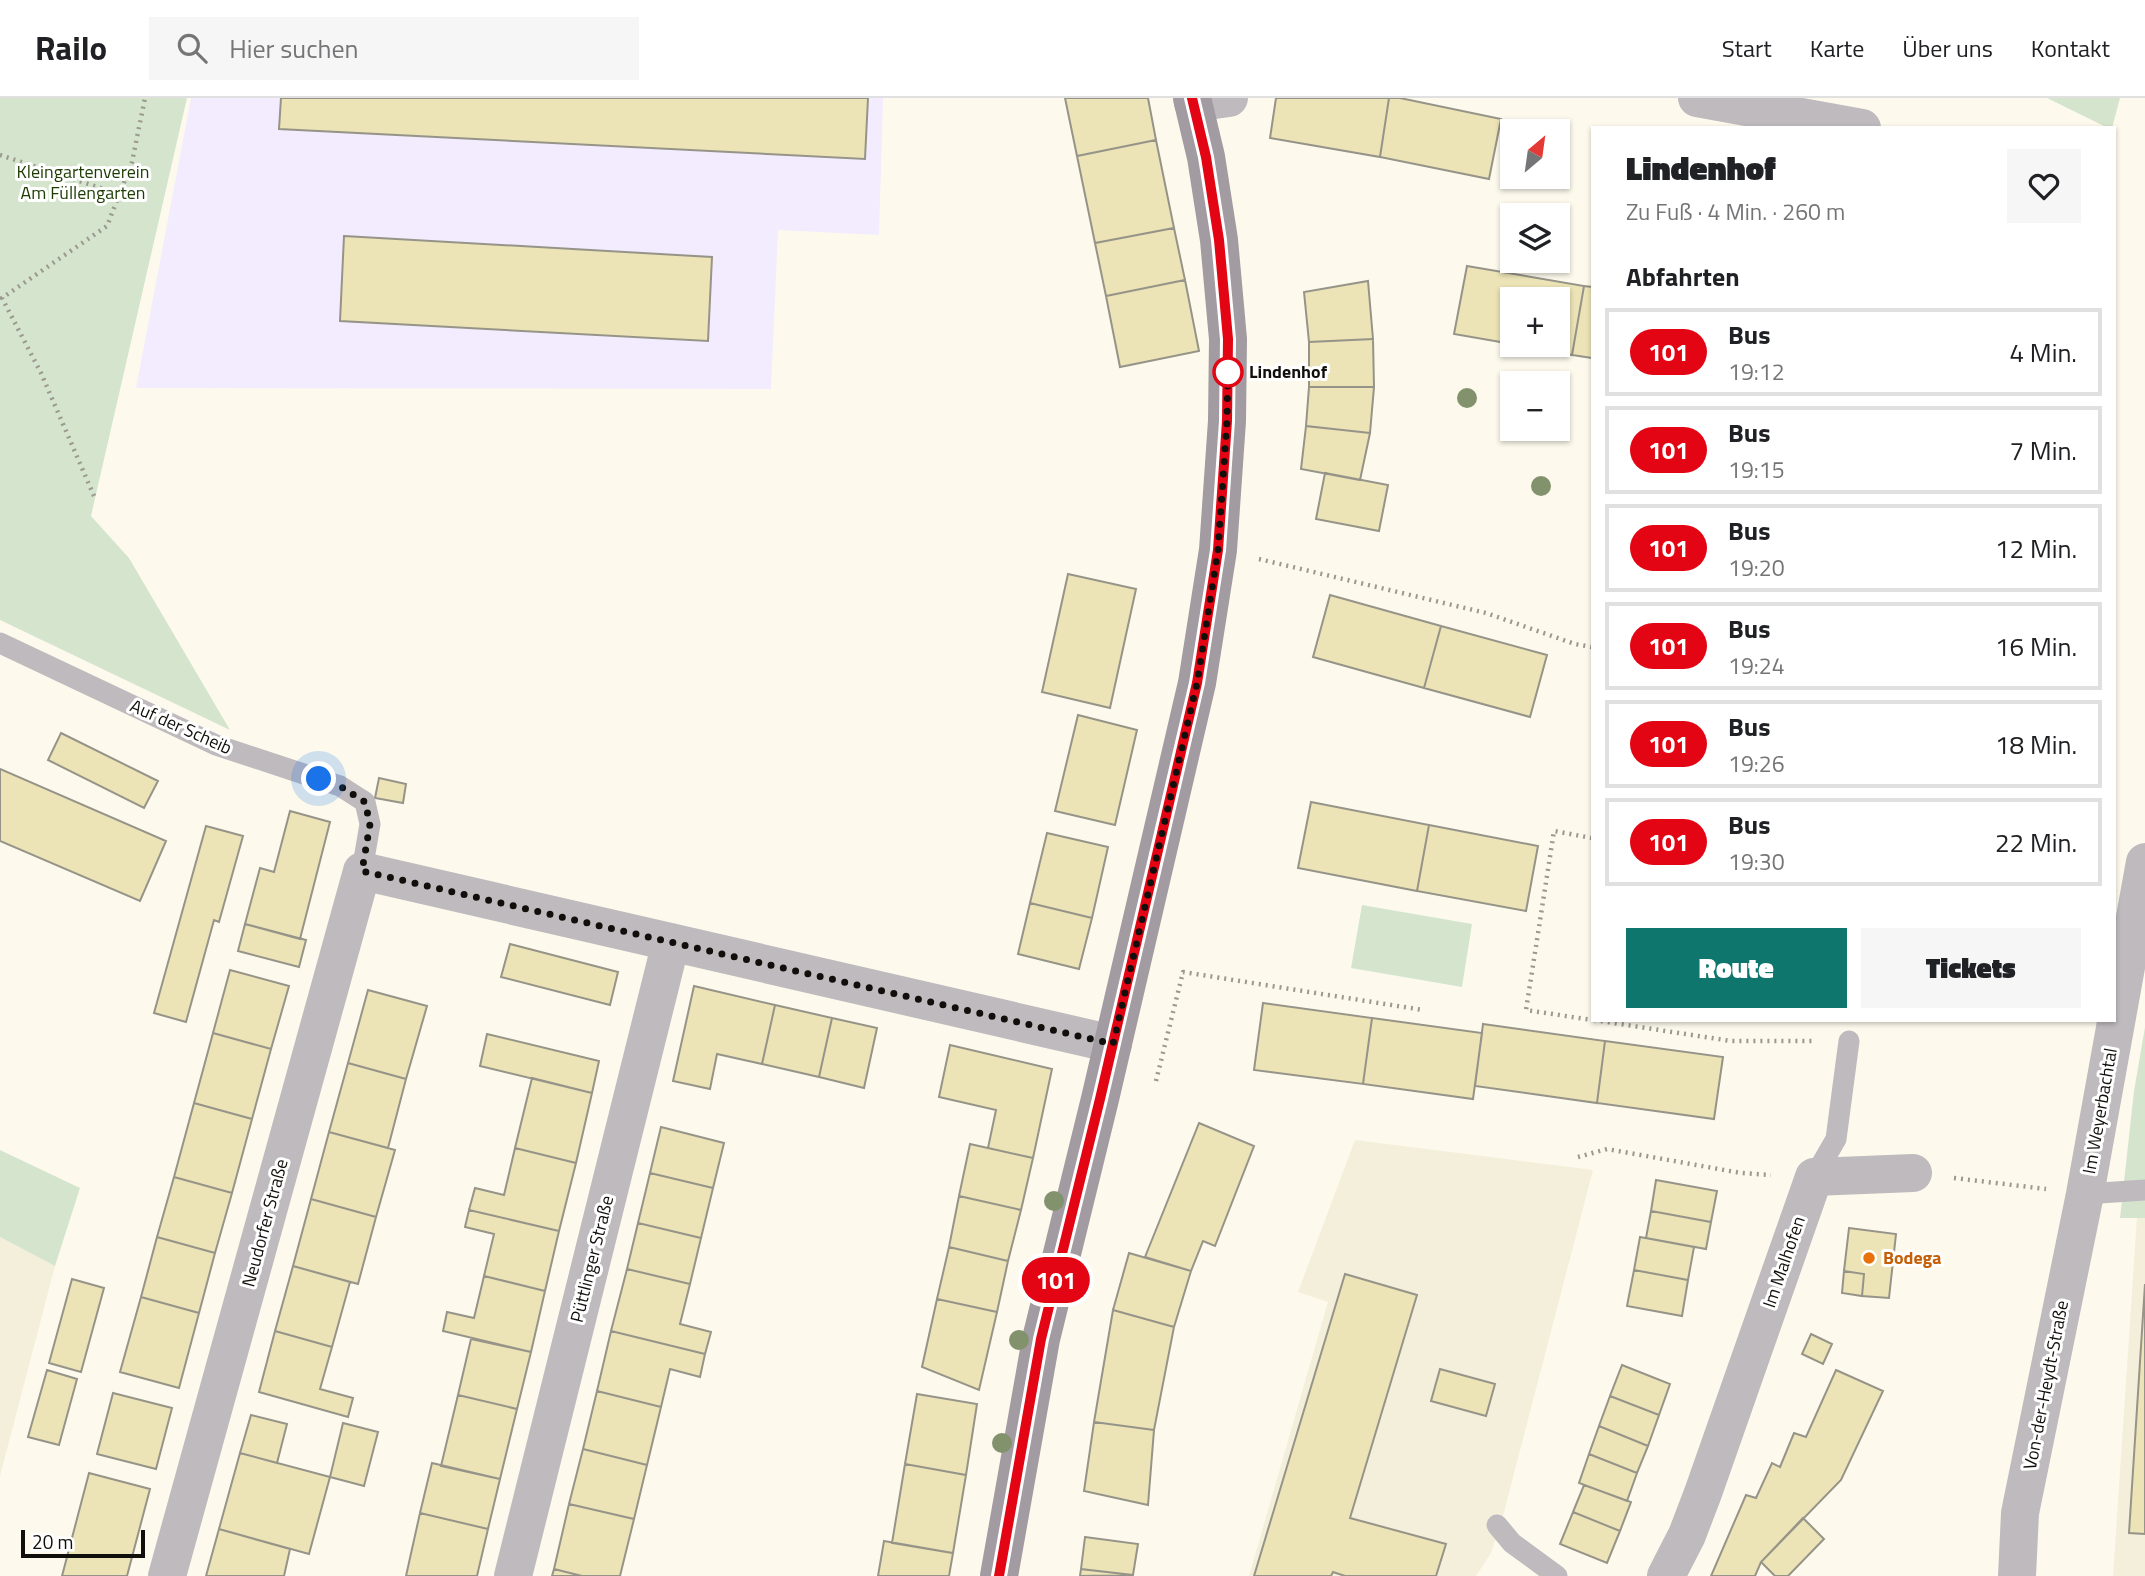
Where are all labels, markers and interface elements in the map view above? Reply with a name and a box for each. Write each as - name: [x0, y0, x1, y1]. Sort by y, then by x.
- search box: [149, 17, 639, 80]
- text: Railo: [35, 23, 107, 73]
- icon: search: [173, 29, 211, 67]
- text: Hier suchen: [229, 29, 359, 68]
- text: Start: [1722, 30, 1772, 66]
- text: Karte: [1810, 30, 1864, 66]
- text: Über uns: [1902, 30, 1993, 66]
- text: Kontakt: [2031, 30, 2110, 66]
- north arrow: [1500, 119, 1570, 189]
- map controls: [1500, 119, 1570, 441]
- text: Lindenhof: [1626, 143, 1776, 193]
- button: heart: [2007, 149, 2081, 223]
- park label: Kleingartenverein Am Füllengarten: [17, 158, 149, 206]
- text: Zu Fuß · 4 Min. · 260 m: [1626, 194, 1845, 229]
- button: layers: [1500, 203, 1570, 273]
- text: Abfahrten: [1626, 257, 1740, 296]
- button: +: [1500, 287, 1570, 357]
- text: Bus: [1728, 315, 1770, 354]
- text: 4 Min.: [2010, 333, 2077, 372]
- text: 101: [1648, 334, 1689, 370]
- text: 19:12: [1728, 354, 1785, 389]
- marker: Lindenhof: [1213, 357, 1243, 387]
- place label: Lindenhof: [1249, 358, 1328, 385]
- button: −: [1500, 371, 1570, 441]
- text: Bus: [1728, 413, 1770, 452]
- text: 7 Min.: [2010, 431, 2077, 470]
- text: 101: [1648, 432, 1689, 468]
- text: 19:15: [1728, 452, 1785, 487]
- text: Bus: [1728, 511, 1770, 550]
- text: 12 Min.: [1995, 529, 2077, 568]
- text: 101: [1648, 530, 1689, 566]
- text: 19:20: [1728, 550, 1785, 585]
- text: Bus: [1728, 609, 1770, 648]
- text: 16 Min.: [1995, 627, 2077, 666]
- text: 101: [1648, 628, 1689, 664]
- text: 19:24: [1728, 648, 1785, 683]
- street label: Auf der Scheib: [126, 692, 236, 761]
- text: Bus: [1728, 707, 1770, 746]
- text: 18 Min.: [1995, 725, 2077, 764]
- text: 101: [1648, 726, 1689, 762]
- text: 19:26: [1728, 746, 1785, 781]
- your location: [301, 761, 336, 796]
- text: Bus: [1728, 805, 1770, 844]
- text: 22 Min.: [1995, 823, 2077, 862]
- text: 101: [1648, 824, 1689, 860]
- text: 19:30: [1728, 844, 1785, 879]
- button: Route: [1626, 928, 1847, 1008]
- button: Tickets: [1861, 928, 2081, 1008]
- street label: Im Weyerbachtal: [2075, 1046, 2124, 1176]
- street label: Neudorfer Straße: [234, 1156, 295, 1290]
- street label: Püttlinger Straße: [563, 1193, 620, 1325]
- street label: Im Malhofen: [1755, 1212, 1812, 1311]
- place label: Bodega: [1883, 1244, 1941, 1271]
- marker: Bodega: [1861, 1250, 1877, 1266]
- line badge: 101: [1016, 1257, 1096, 1303]
- text: 101: [1036, 1262, 1076, 1298]
- street label: Von-der-Heydt-Straße: [2016, 1298, 2075, 1472]
- scale bar: [21, 1527, 145, 1559]
- text: 20 m: [32, 1527, 73, 1556]

